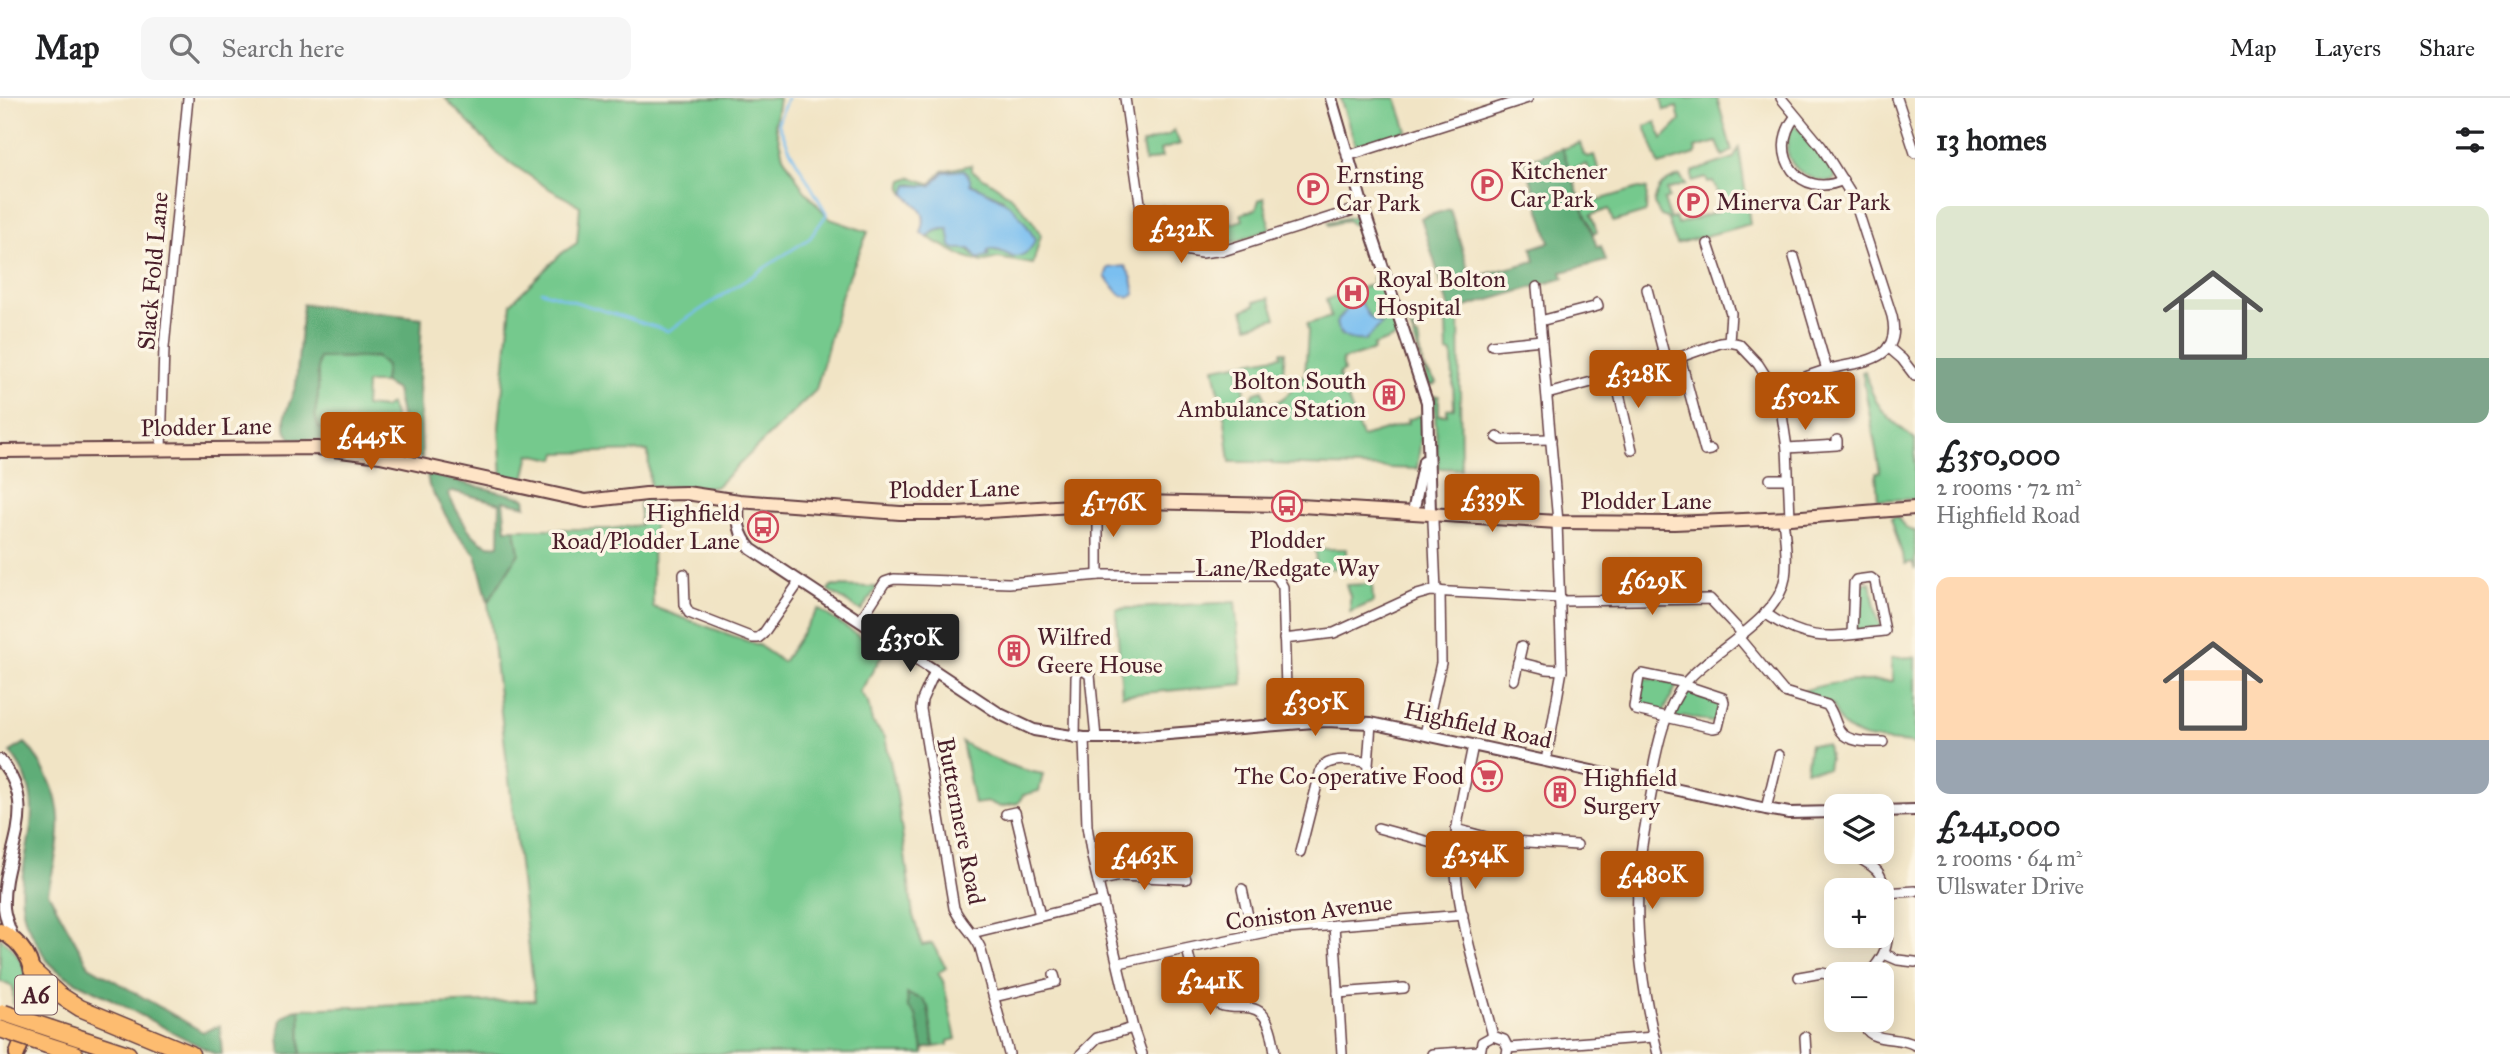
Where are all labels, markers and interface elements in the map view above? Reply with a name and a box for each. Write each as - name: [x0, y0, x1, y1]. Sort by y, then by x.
- search box: [141, 17, 631, 80]
- text: Map: [35, 28, 99, 68]
- icon: search: [165, 29, 203, 67]
- text: Search here: [221, 32, 345, 64]
- text: Map: [2230, 33, 2277, 63]
- text: Layers: [2315, 33, 2381, 63]
- text: Share: [2419, 33, 2475, 63]
- icon: filters: [2451, 121, 2489, 159]
- text: 13 homes: [1936, 122, 2047, 158]
- place label: Kitchener Car Park: [1510, 156, 1607, 214]
- place label: Ernsting Car Park: [1336, 160, 1424, 218]
- parking icon: Kitchener Car Park: [1470, 168, 1504, 202]
- parking icon: Ernsting Car Park: [1296, 172, 1330, 206]
- parking icon: Minerva Car Park: [1676, 185, 1710, 219]
- place label: Minerva Car Park: [1716, 187, 1891, 217]
- street label: Slack Fold Lane: [131, 191, 175, 351]
- pin: £232K: [1132, 206, 1230, 265]
- text: £232K: [1149, 214, 1213, 242]
- icon: home: [2150, 252, 2276, 378]
- place label: Royal Bolton Hospital: [1376, 264, 1506, 322]
- hospital icon: Royal Bolton Hospital: [1336, 276, 1370, 310]
- pin: £328K: [1589, 350, 1687, 410]
- text: £328K: [1605, 359, 1671, 387]
- place label: Bolton South Ambulance Station: [1177, 366, 1366, 424]
- pin: £502K: [1756, 372, 1854, 432]
- building icon: Bolton South Ambulance Station: [1372, 378, 1406, 412]
- text: £502K: [1771, 381, 1839, 409]
- street label: Plodder Lane: [140, 411, 272, 443]
- pin: £445K: [322, 412, 420, 472]
- text: £445K: [337, 421, 405, 449]
- text: £350,000: [1936, 437, 2060, 473]
- street label: Plodder Lane: [888, 473, 1020, 505]
- text: 2 rooms · 72 m²: [1936, 473, 2081, 501]
- pin: £339K: [1443, 474, 1541, 534]
- pin: £176K: [1064, 480, 1162, 539]
- text: £339K: [1460, 483, 1524, 511]
- street label: Plodder Lane: [1580, 486, 1712, 516]
- text: £176K: [1080, 488, 1146, 516]
- bus stop icon: Plodder Lane/Redgate Way: [1270, 489, 1304, 523]
- place label: Highfield Road/Plodder Lane: [551, 498, 740, 556]
- text: Highfield Road: [1936, 501, 2080, 529]
- bus stop icon: Highfield Road/Plodder Lane: [746, 510, 780, 544]
- place label: Plodder Lane/Redgate Way: [1195, 525, 1380, 583]
- pin: £629K: [1603, 558, 1701, 617]
- text: £629K: [1618, 566, 1686, 594]
- pin: £350K: [861, 614, 959, 674]
- place label: Wilfred Geere House: [1037, 622, 1163, 680]
- text: £350K: [877, 623, 943, 651]
- icon: home: [2150, 623, 2276, 749]
- building icon: Wilfred Geere House: [997, 634, 1031, 668]
- pin: £305K: [1266, 678, 1364, 738]
- text: £305K: [1282, 687, 1348, 715]
- street label: Highfield Road: [1401, 695, 1555, 755]
- street label: Buttermere Road: [930, 735, 992, 907]
- supermarket icon: The Co-operative Food: [1470, 759, 1504, 793]
- place label: The Co-operative Food: [1234, 761, 1464, 791]
- place label: Highfield Surgery: [1583, 763, 1677, 821]
- building icon: Highfield Surgery: [1543, 775, 1577, 809]
- map controls: [1824, 794, 1894, 1032]
- button: layers: [1824, 794, 1894, 864]
- text: £241,000: [1936, 808, 2060, 844]
- pin: £463K: [1095, 832, 1193, 892]
- pin: £254K: [1426, 832, 1524, 891]
- text: £254K: [1442, 840, 1508, 868]
- text: £463K: [1111, 841, 1177, 869]
- text: 2 rooms · 64 m²: [1936, 844, 2082, 872]
- pin: £480K: [1603, 852, 1701, 911]
- text: £480K: [1617, 860, 1687, 888]
- text: Ullswater Drive: [1936, 872, 2084, 900]
- button: +: [1824, 878, 1894, 948]
- street label: Coniston Avenue: [1224, 887, 1394, 937]
- pin: £241K: [1161, 958, 1259, 1017]
- button: −: [1824, 962, 1894, 1032]
- text: £241K: [1177, 966, 1243, 994]
- road number: A6: [15, 975, 57, 1014]

